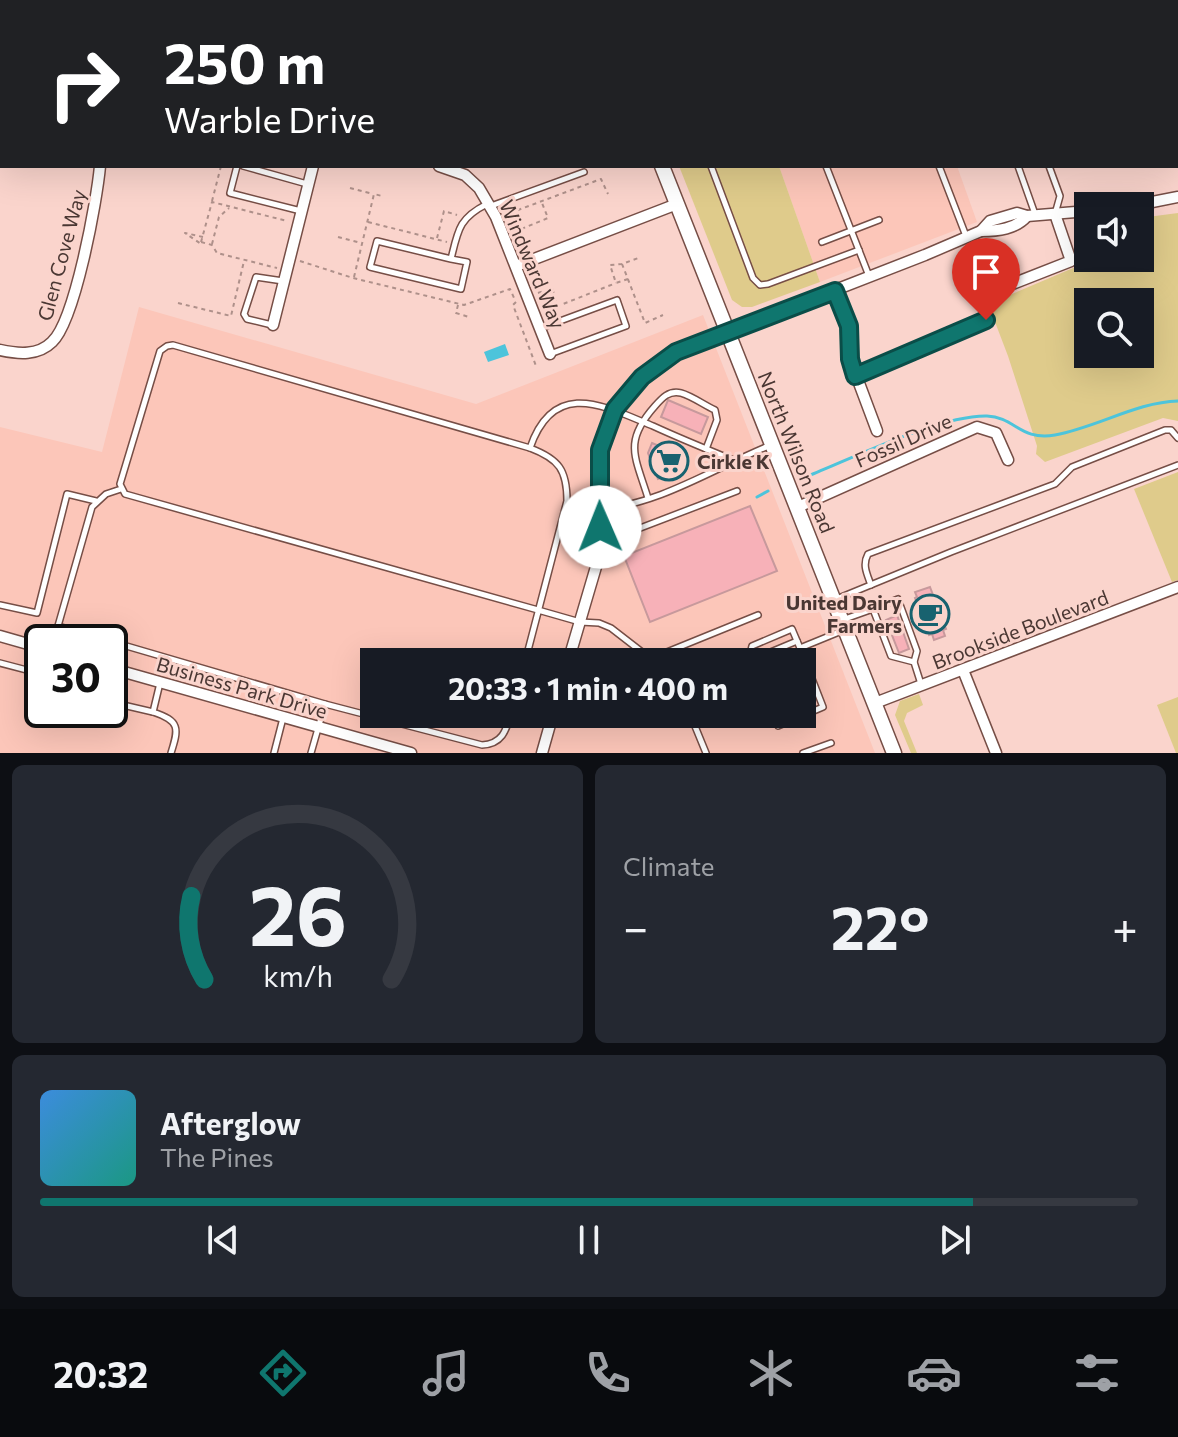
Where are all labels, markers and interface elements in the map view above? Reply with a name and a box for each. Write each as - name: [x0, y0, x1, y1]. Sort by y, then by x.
- text: 250 m: [164, 27, 325, 96]
- icon: right: [32, 32, 136, 136]
- text: Warble Drive: [164, 96, 375, 140]
- street label: Glen Cove Way: [32, 187, 90, 323]
- map controls: [1074, 192, 1154, 368]
- button: sound: [1074, 192, 1154, 272]
- street label: Windward Way: [495, 196, 571, 332]
- pin: [952, 238, 1020, 320]
- icon: arrive: [964, 250, 1008, 294]
- button: search: [1074, 288, 1154, 368]
- street label: North Wilson Road: [754, 368, 840, 536]
- street label: Fossil Drive: [851, 408, 955, 472]
- supermarket icon: Cirkle K: [648, 440, 690, 482]
- place label: Cirkle K: [697, 449, 770, 473]
- position arrow: [558, 485, 642, 569]
- street label: Brookside Boulevard: [929, 584, 1111, 674]
- place label: United Dairy Farmers: [786, 590, 902, 637]
- cafe icon: United Dairy Farmers: [909, 593, 951, 635]
- speed limit sign: 30: [24, 624, 128, 728]
- street label: Business Park Drive: [154, 651, 330, 723]
- text: 20:33 · 1 min · 400 m: [448, 669, 728, 706]
- text: Climate: [623, 850, 715, 881]
- text: 26: [248, 861, 347, 963]
- text: 22°: [831, 889, 929, 962]
- text: −: [623, 899, 648, 953]
- text: +: [1112, 899, 1138, 953]
- text: km/h: [263, 958, 332, 993]
- text: Afterglow: [160, 1104, 301, 1141]
- text: The Pines: [160, 1141, 274, 1172]
- icon: previous: [201, 1218, 245, 1262]
- icon: pause: [567, 1218, 611, 1262]
- icon: next: [933, 1218, 977, 1262]
- icon: directions: [255, 1345, 311, 1401]
- icon: music: [418, 1345, 474, 1401]
- icon: phone: [580, 1345, 636, 1401]
- icon: climate: [743, 1345, 799, 1401]
- icon: car: [906, 1345, 962, 1401]
- icon: filters: [1069, 1345, 1125, 1401]
- text: 20:32: [53, 1351, 148, 1395]

